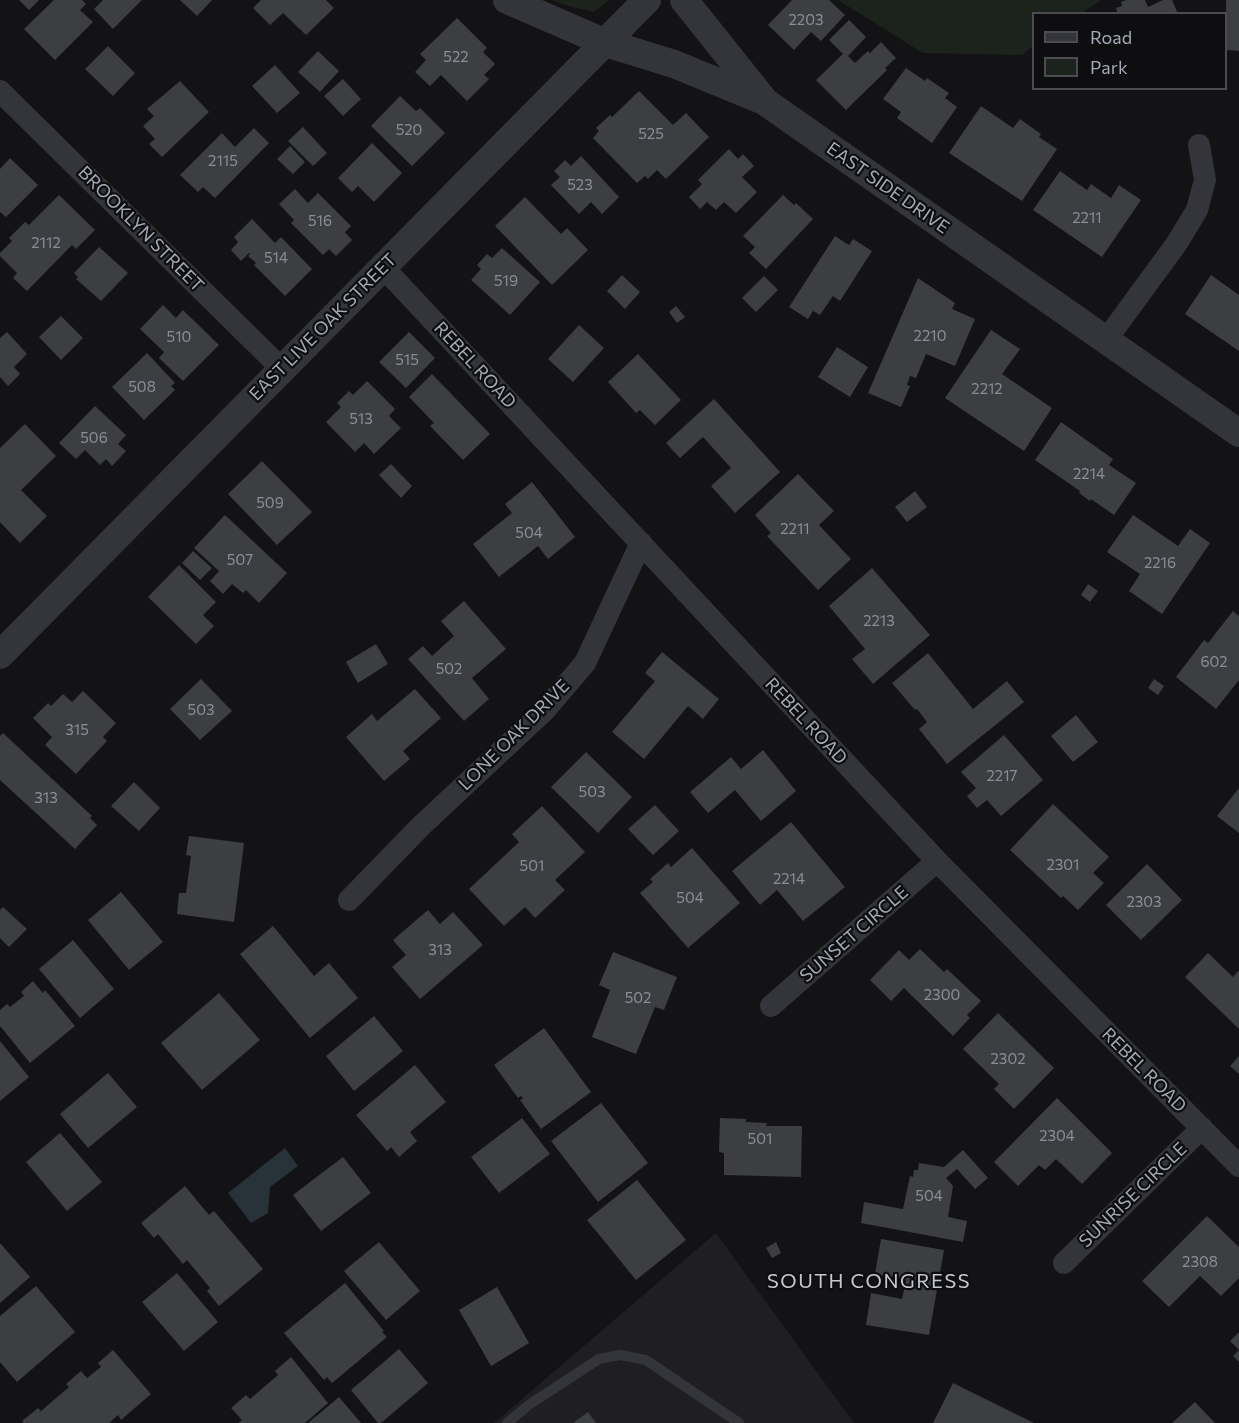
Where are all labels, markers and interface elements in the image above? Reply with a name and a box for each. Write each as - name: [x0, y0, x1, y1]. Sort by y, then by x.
- house number: 2203: [789, 11, 823, 29]
- legend: [1032, 12, 1227, 90]
- text: Road: [1090, 26, 1132, 48]
- house number: 522: [443, 48, 469, 66]
- text: Park: [1090, 56, 1128, 78]
- house number: 520: [396, 121, 422, 139]
- house number: 525: [638, 125, 664, 143]
- street label: EAST SIDE DRIVE: [823, 138, 953, 238]
- house number: 2115: [208, 152, 238, 170]
- street label: BROOKLYN STREET: [74, 162, 208, 296]
- house number: 523: [567, 176, 593, 194]
- house number: 2211: [1072, 209, 1102, 227]
- house number: 516: [308, 212, 332, 230]
- house number: 2112: [31, 234, 61, 252]
- street label: EAST LIVE OAK STREET: [245, 249, 401, 405]
- house number: 514: [264, 249, 288, 267]
- house number: 519: [494, 272, 518, 290]
- street label: REBEL ROAD: [429, 317, 521, 413]
- house number: 2210: [914, 327, 946, 345]
- house number: 510: [167, 328, 191, 346]
- house number: 515: [395, 351, 419, 369]
- house number: 508: [128, 378, 156, 396]
- house number: 2212: [971, 380, 1003, 398]
- house number: 513: [349, 410, 373, 428]
- house number: 506: [80, 429, 108, 447]
- house number: 2214: [1073, 465, 1105, 483]
- house number: 509: [256, 494, 284, 512]
- house number: 2211: [780, 520, 810, 538]
- house number: 504: [515, 524, 543, 542]
- house number: 507: [227, 551, 253, 569]
- house number: 2216: [1144, 554, 1176, 572]
- house number: 2213: [863, 612, 895, 630]
- house number: 602: [1200, 653, 1228, 671]
- house number: 502: [436, 660, 462, 678]
- street label: REBEL ROAD: [760, 673, 852, 769]
- street label: LONE OAK DRIVE: [454, 675, 574, 795]
- house number: 503: [188, 701, 214, 719]
- house number: 315: [65, 721, 89, 739]
- house number: 2217: [987, 767, 1017, 785]
- house number: 503: [579, 783, 605, 801]
- house number: 313: [34, 789, 58, 807]
- house number: 2301: [1046, 856, 1080, 874]
- house number: 501: [520, 857, 544, 875]
- house number: 2214: [773, 870, 805, 888]
- street label: SUNSET CIRCLE: [796, 881, 912, 987]
- house number: 504: [676, 889, 704, 907]
- house number: 2303: [1126, 893, 1162, 911]
- house number: 313: [428, 941, 452, 959]
- house number: 2300: [924, 986, 960, 1004]
- house number: 502: [625, 989, 651, 1007]
- street label: REBEL ROAD: [1097, 1023, 1191, 1117]
- house number: 2302: [991, 1050, 1025, 1068]
- house number: 2304: [1039, 1127, 1075, 1145]
- house number: 501: [748, 1130, 772, 1148]
- street label: SUNRISE CIRCLE: [1075, 1138, 1191, 1252]
- house number: 504: [915, 1187, 943, 1205]
- house number: 2308: [1182, 1253, 1218, 1271]
- district label: SOUTH CONGRESS: [767, 1269, 971, 1293]

